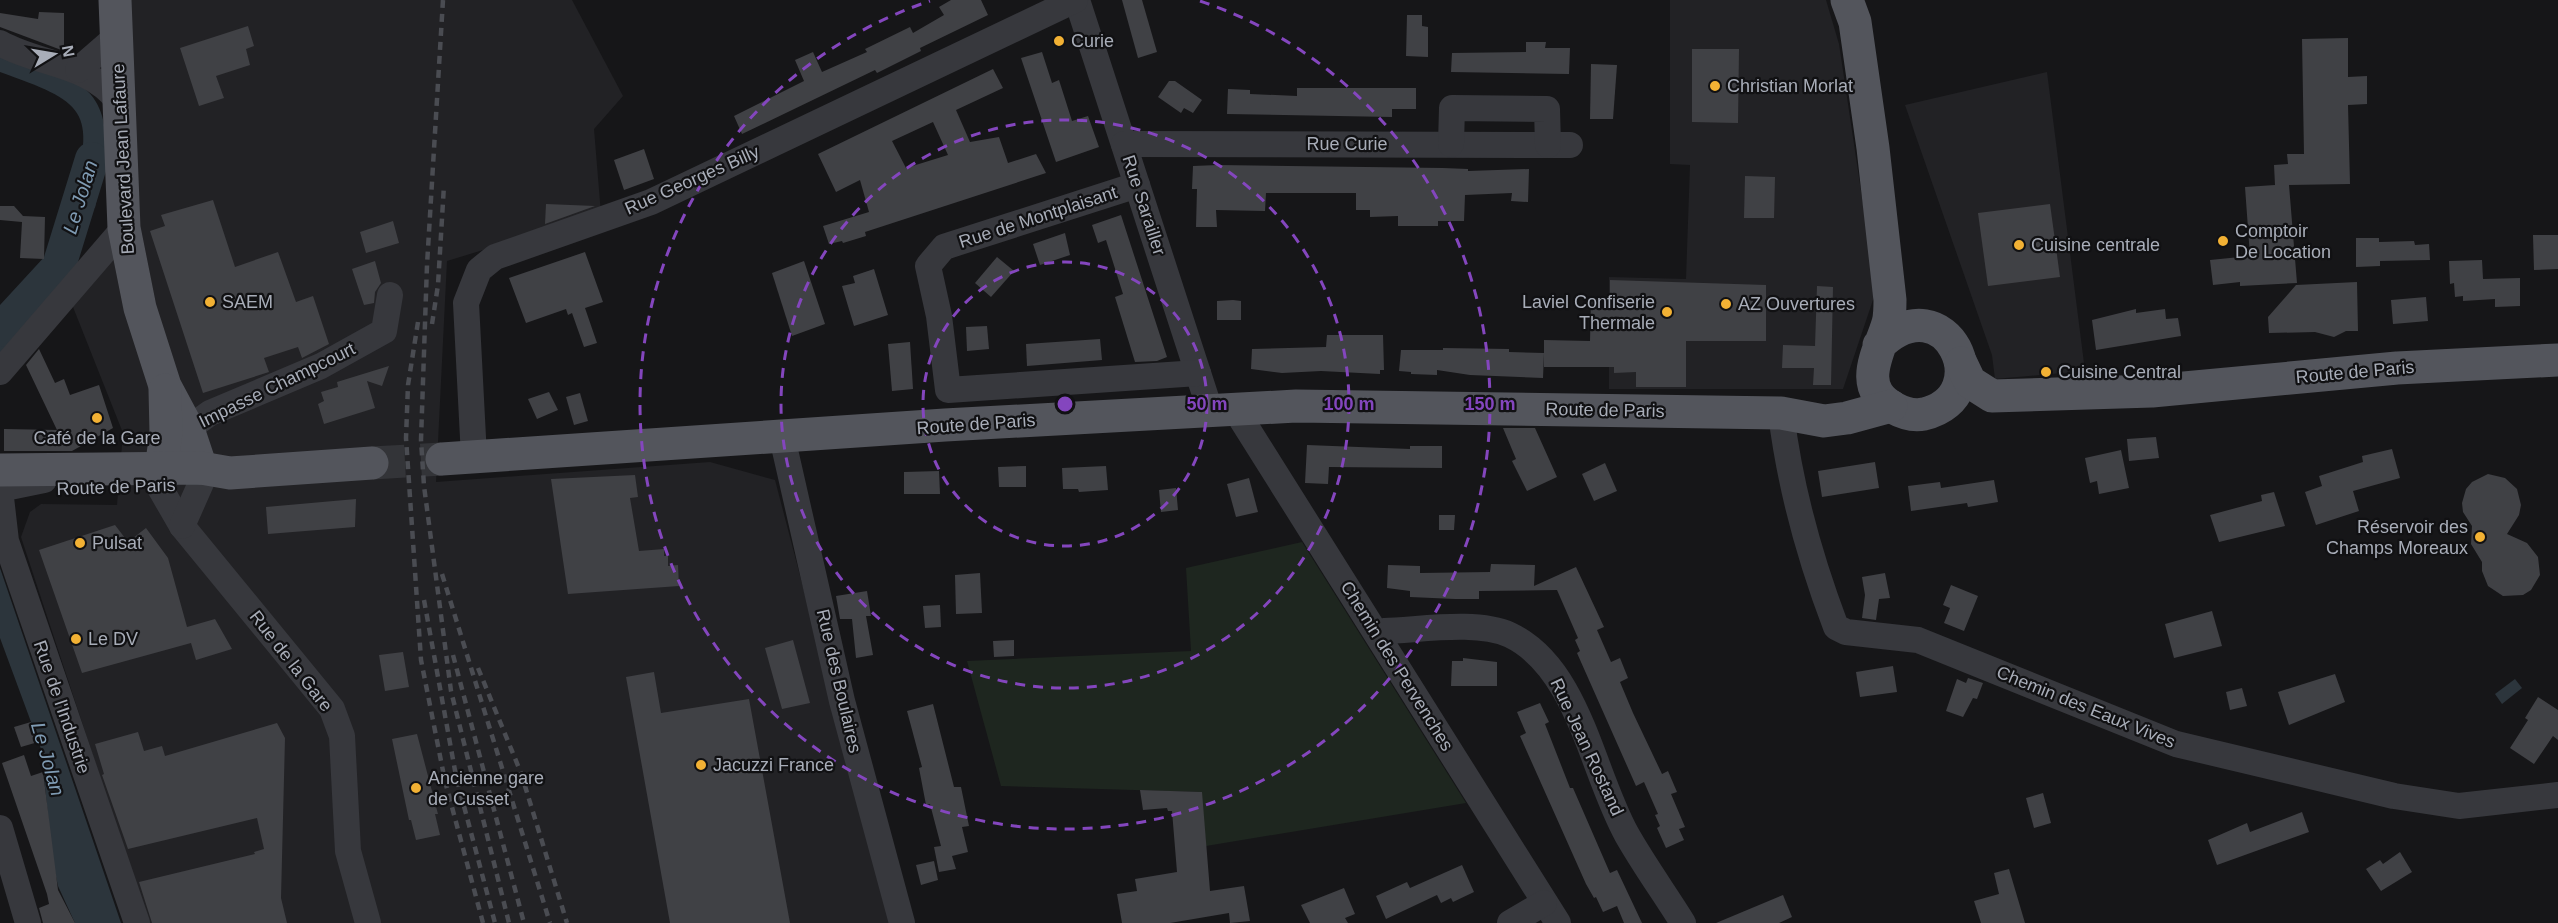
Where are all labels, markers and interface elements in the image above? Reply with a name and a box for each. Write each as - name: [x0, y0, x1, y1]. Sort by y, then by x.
- north arrow: [24, 24, 84, 84]
- place label: Curie: [1071, 31, 1114, 51]
- marker: Curie: [1052, 34, 1066, 48]
- text: N: [59, 44, 78, 59]
- street label: Boulevard Jean Lafaure: [108, 63, 138, 255]
- place label: Christian Morlat: [1727, 76, 1853, 96]
- marker: Christian Morlat: [1708, 79, 1722, 93]
- street label: Rue Curie: [1306, 134, 1388, 154]
- street label: Rue Georges Billy: [622, 141, 762, 219]
- street label: Rue Sarailler: [1118, 152, 1170, 258]
- water label: Le Jolan: [58, 158, 102, 236]
- street label: Rue de Montplaisant: [956, 182, 1120, 252]
- place label: Comptoir De Location: [2235, 221, 2331, 262]
- marker: Comptoir De Location: [2216, 234, 2230, 248]
- place label: Cuisine centrale: [2031, 235, 2160, 255]
- marker: Cuisine centrale: [2012, 238, 2026, 252]
- place label: SAEM: [222, 292, 273, 312]
- place label: Laviel Confiserie Thermale: [1522, 292, 1655, 333]
- place label: AZ Ouvertures: [1738, 294, 1855, 314]
- marker: SAEM: [203, 295, 217, 309]
- marker: AZ Ouvertures: [1719, 297, 1733, 311]
- marker: Laviel Confiserie Thermale: [1660, 305, 1674, 319]
- street label: Impasse Champcourt: [196, 339, 358, 431]
- street label: Route de Paris: [2295, 357, 2415, 387]
- place label: Cuisine Central: [2058, 362, 2181, 382]
- marker: Cuisine Central: [2039, 365, 2053, 379]
- centre of rings: [1055, 394, 1075, 414]
- text: 50 m: [1186, 394, 1228, 414]
- text: 100 m: [1323, 394, 1375, 414]
- text: 150 m: [1464, 394, 1516, 414]
- street label: Route de Paris: [1545, 399, 1665, 421]
- street label: Route de Paris: [916, 410, 1036, 438]
- marker: Café de la Gare: [90, 411, 104, 425]
- place label: Café de la Gare: [33, 428, 161, 448]
- street label: Route de Paris: [56, 475, 176, 499]
- place label: Réservoir des Champs Moreaux: [2326, 517, 2468, 558]
- marker: Réservoir des Champs Moreaux: [2473, 530, 2487, 544]
- place label: Pulsat: [92, 533, 142, 553]
- marker: Pulsat: [73, 536, 87, 550]
- street label: Chemin des Pervenches: [1337, 578, 1457, 754]
- street label: Rue de la Gare: [246, 607, 336, 715]
- street label: Rue des Boulaires: [813, 607, 865, 755]
- place label: Le DV: [88, 629, 138, 649]
- marker: Le DV: [69, 632, 83, 646]
- street label: Rue de l'Industrie: [30, 638, 94, 776]
- street label: Chemin des Eaux Vives: [1994, 662, 2178, 752]
- street label: Rue Jean Rostand: [1546, 675, 1628, 819]
- water label: Le Jolan: [27, 720, 69, 798]
- place label: Jacuzzi France: [713, 755, 834, 775]
- marker: Jacuzzi France: [694, 758, 708, 772]
- place label: Ancienne gare de Cusset: [428, 768, 544, 809]
- marker: Ancienne gare de Cusset: [409, 781, 423, 795]

